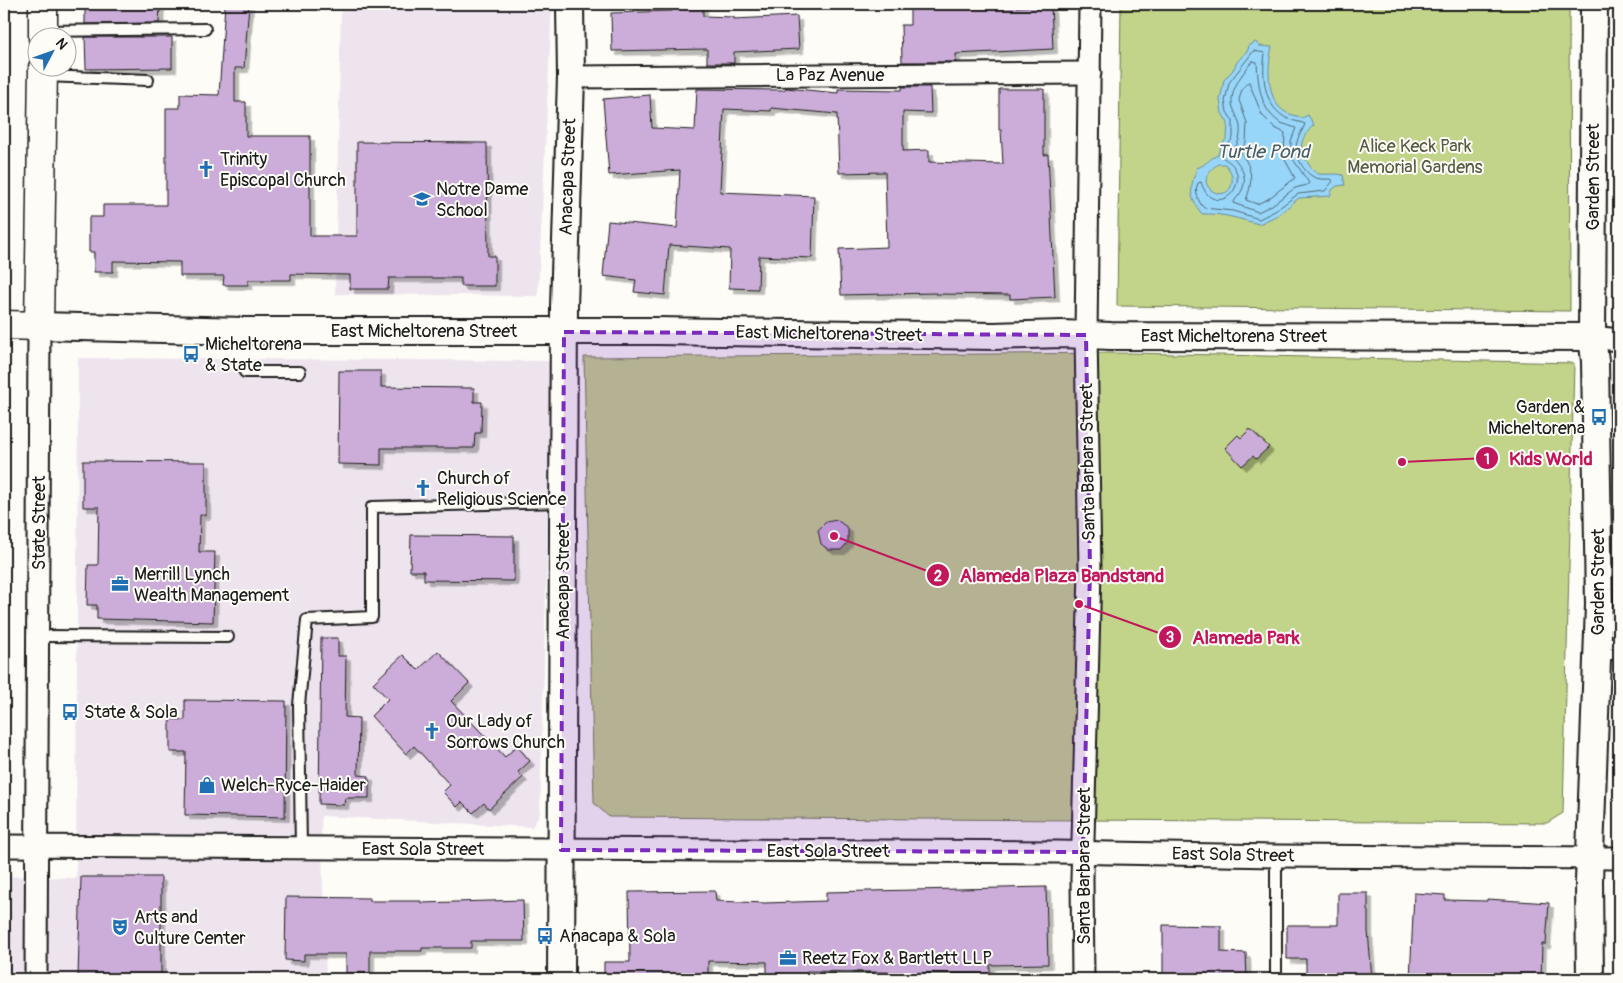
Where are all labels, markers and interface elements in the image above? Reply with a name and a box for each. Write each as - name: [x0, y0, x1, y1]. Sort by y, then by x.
- north arrow: [28, 28, 78, 78]
- text: N: [52, 35, 71, 53]
- street label: La Paz Avenue: [776, 64, 884, 87]
- street label: Anacapa Street: [554, 117, 582, 236]
- street label: Garden Street: [1582, 123, 1605, 230]
- park label: Alice Keck Park Memorial Gardens: [1347, 135, 1483, 179]
- water label: Turtle Pond: [1217, 140, 1312, 164]
- place label: Trinity Episcopal Church: [220, 148, 346, 192]
- church icon: Trinity Episcopal Church: [196, 159, 216, 179]
- place label: Notre Dame School: [436, 178, 529, 222]
- school or university icon: Notre Dame School: [412, 189, 432, 209]
- street label: East Micheltorena Street: [331, 320, 518, 343]
- street label: East Micheltorena Street: [736, 321, 923, 347]
- street label: East Micheltorena Street: [1141, 325, 1328, 348]
- place label: Micheltorena & State: [205, 333, 302, 377]
- bus stop icon: Micheltorena & State: [181, 344, 201, 364]
- street label: Santa Barbara Street: [1075, 382, 1101, 541]
- place label: Garden & Micheltorena: [1488, 396, 1585, 440]
- bus stop icon: Garden & Micheltorena: [1589, 407, 1609, 427]
- callout: Kids World: [1474, 441, 1603, 475]
- text: Kids World: [1509, 447, 1593, 471]
- text: 1: [1484, 450, 1490, 469]
- place label: Church of Religious Science: [437, 467, 566, 511]
- street label: State Street: [28, 475, 51, 570]
- church icon: Church of Religious Science: [413, 478, 433, 498]
- street label: Anacapa Street: [552, 522, 575, 640]
- street label: Garden Street: [1587, 528, 1610, 635]
- callout: Alameda Plaza Bandstand: [925, 558, 1175, 592]
- place label: Merrill Lynch Wealth Management: [134, 563, 290, 607]
- text: Alameda Plaza Bandstand: [960, 564, 1164, 588]
- text: 2: [934, 567, 942, 586]
- office icon: Merrill Lynch Wealth Management: [110, 574, 130, 594]
- callout: Alameda Park: [1157, 620, 1310, 654]
- text: Alameda Park: [1192, 626, 1301, 650]
- text: 3: [1166, 628, 1174, 647]
- place label: State & Sola: [84, 701, 178, 724]
- bus stop icon: State & Sola: [60, 702, 80, 722]
- place label: Our Lady of Sorrows Church: [446, 710, 565, 754]
- church icon: Our Lady of Sorrows Church: [422, 721, 442, 741]
- place label: Welch-Ryce-Haider: [221, 774, 366, 797]
- shop icon: Welch-Ryce-Haider: [197, 775, 217, 795]
- street label: Santa Barbara Street: [1073, 786, 1096, 945]
- street label: East Sola Street: [362, 838, 485, 861]
- street label: East Sola Street: [767, 840, 890, 863]
- street label: East Sola Street: [1172, 842, 1295, 868]
- place label: Arts and Culture Center: [134, 906, 246, 950]
- theatre icon: Arts and Culture Center: [110, 917, 130, 937]
- place label: Anacapa & Sola: [559, 925, 676, 948]
- bus stop icon: Anacapa & Sola: [535, 926, 555, 946]
- place label: Reetz Fox & Bartlett LLP: [802, 947, 992, 970]
- office icon: Reetz Fox & Bartlett LLP: [778, 948, 798, 968]

